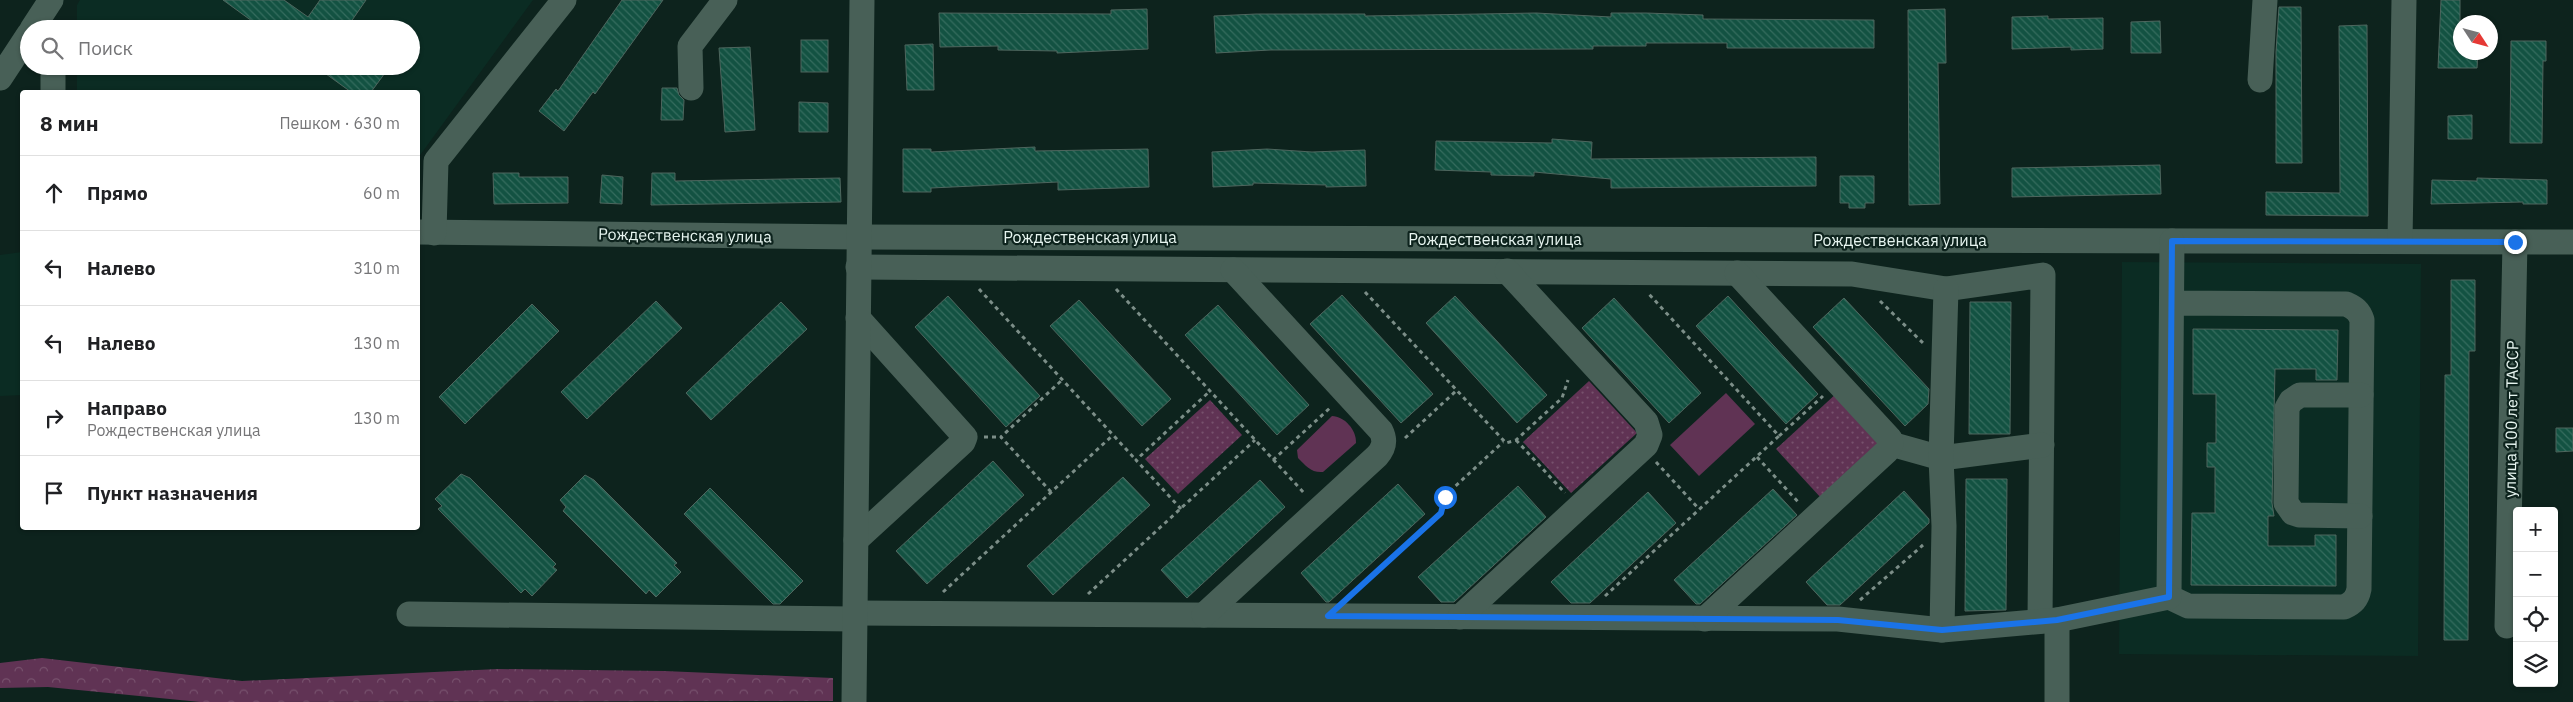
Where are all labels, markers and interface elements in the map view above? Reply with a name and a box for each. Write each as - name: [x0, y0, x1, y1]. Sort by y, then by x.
- north arrow: [2453, 15, 2498, 60]
- search box: [20, 20, 420, 75]
- icon: search: [38, 34, 66, 62]
- text: Поиск: [78, 36, 133, 60]
- text: 8 мин: [40, 109, 99, 137]
- text: Пешком · 630 m: [279, 113, 400, 133]
- icon: ahead: [40, 179, 68, 207]
- text: Прямо: [87, 181, 148, 205]
- text: 60 m: [363, 183, 400, 203]
- street label: Рождественская улица: [598, 223, 772, 247]
- street label: Рождественская улица: [1003, 227, 1177, 247]
- street label: Рождественская улица: [1408, 229, 1582, 249]
- street label: Рождественская улица: [1813, 230, 1987, 250]
- route end: [2504, 231, 2527, 254]
- icon: left: [40, 254, 68, 282]
- text: Налево: [87, 256, 156, 280]
- text: 310 m: [353, 258, 400, 278]
- icon: left: [40, 329, 68, 357]
- text: Налево: [87, 331, 156, 355]
- text: 130 m: [353, 333, 400, 353]
- street label: улица 100 лет ТАССР: [2500, 340, 2522, 498]
- text: Направо: [87, 396, 167, 420]
- icon: right: [40, 404, 68, 432]
- text: 130 m: [353, 408, 400, 428]
- text: Рождественская улица: [87, 420, 261, 440]
- icon: arrive: [40, 479, 68, 507]
- text: Пункт назначения: [87, 481, 258, 505]
- route start: [1434, 486, 1457, 509]
- map controls: [2513, 507, 2558, 687]
- button: +: [2513, 507, 2558, 552]
- button: −: [2513, 552, 2558, 597]
- button: locate: [2513, 597, 2558, 642]
- button: layers: [2513, 642, 2558, 687]

